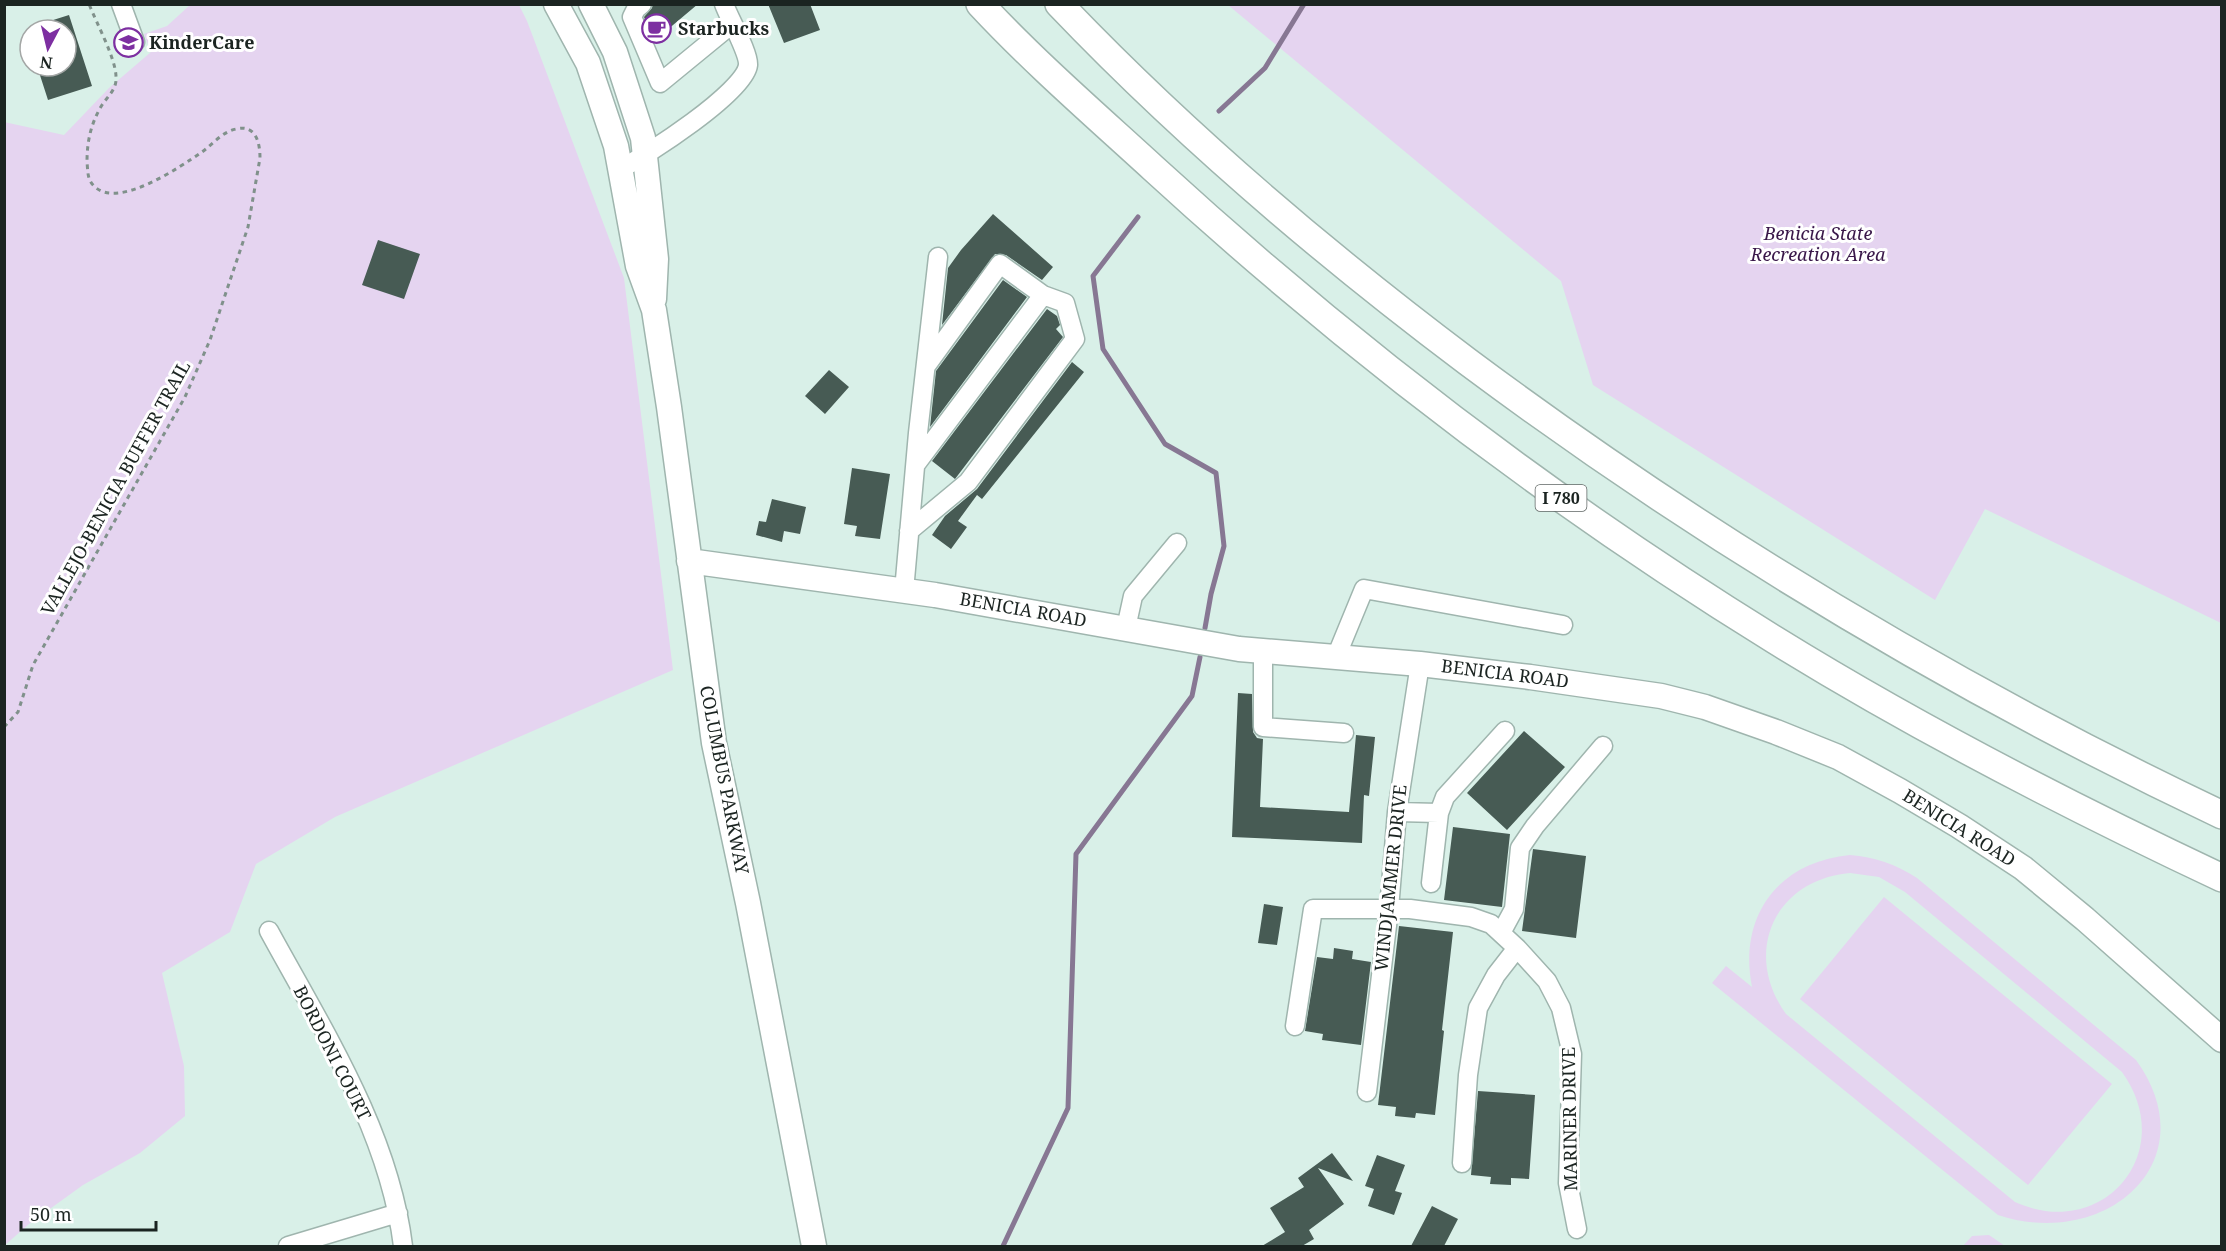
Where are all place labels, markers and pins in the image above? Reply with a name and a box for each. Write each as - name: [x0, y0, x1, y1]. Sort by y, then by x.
- cafe icon: Starbucks: [641, 13, 673, 45]
- place label: Starbucks: [678, 16, 770, 40]
- school or university icon: KinderCare: [112, 27, 144, 59]
- place label: KinderCare: [149, 30, 255, 54]

